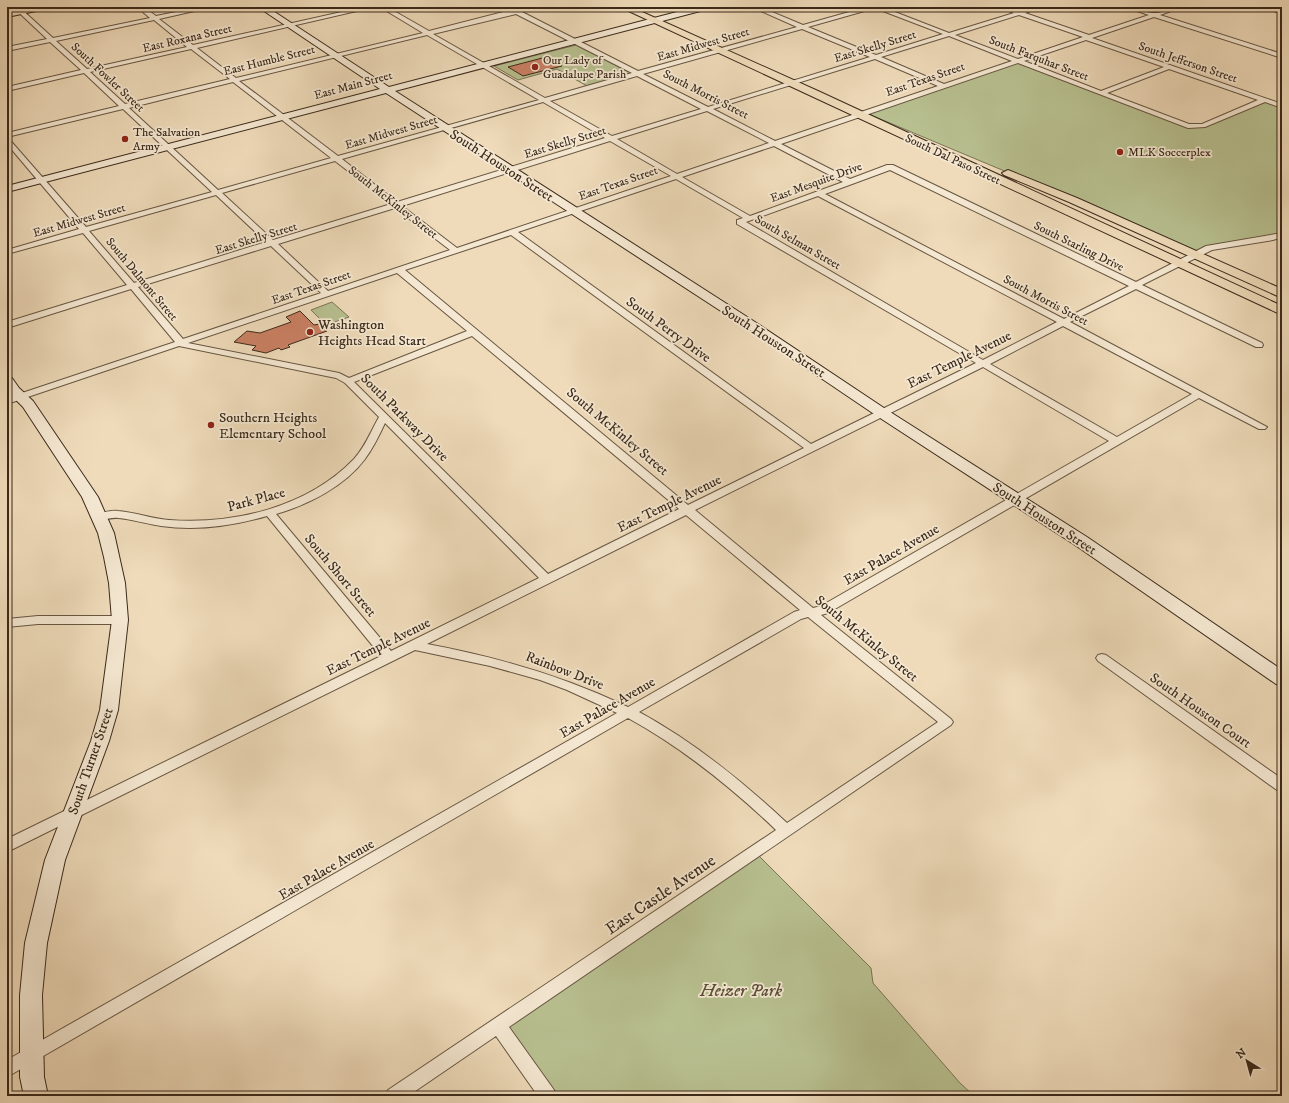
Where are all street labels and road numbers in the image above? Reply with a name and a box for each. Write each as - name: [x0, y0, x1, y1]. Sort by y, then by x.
- street label: East Roxana Street: [141, 21, 233, 56]
- street label: East Midwest Street: [655, 24, 751, 65]
- street label: East Skelly Street: [832, 27, 918, 66]
- street label: South Farquhar Street: [987, 33, 1091, 84]
- street label: South Jefferson Street: [1137, 39, 1239, 86]
- street label: South Fowler Street: [68, 40, 148, 115]
- street label: East Humble Street: [222, 42, 317, 79]
- street label: East Texas Street: [884, 59, 967, 100]
- street label: South Morris Street: [660, 66, 751, 123]
- street label: East Main Street: [312, 68, 394, 103]
- street label: East Midwest Street: [343, 112, 439, 153]
- street label: East Skelly Street: [522, 123, 608, 162]
- street label: South Houston Street: [446, 126, 557, 206]
- street label: South Dal Paso Street: [903, 131, 1003, 188]
- street label: East Mesquite Drive: [768, 159, 864, 206]
- street label: South McKinley Street: [345, 163, 441, 242]
- street label: East Texas Street: [577, 163, 660, 204]
- street label: East Midwest Street: [31, 200, 127, 241]
- street label: South Selman Street: [752, 212, 844, 273]
- street label: South Starling Drive: [1031, 218, 1126, 275]
- street label: East Skelly Street: [213, 219, 299, 258]
- street label: South Dalmont Street: [102, 235, 181, 324]
- street label: East Texas Street: [270, 267, 353, 308]
- street label: South Morris Street: [1001, 272, 1091, 329]
- street label: South Perry Drive: [622, 293, 715, 367]
- street label: South Houston Street: [718, 302, 829, 382]
- street label: East Temple Avenue: [904, 327, 1015, 393]
- street label: South Parkway Drive: [356, 370, 452, 466]
- street label: South McKinley Street: [563, 384, 672, 480]
- street label: East Temple Avenue: [614, 471, 725, 537]
- street label: South Houston Street: [989, 479, 1100, 559]
- street label: Park Place: [225, 484, 287, 516]
- street label: East Palace Avenue: [840, 520, 943, 590]
- street label: South Short Street: [300, 530, 381, 621]
- street label: South McKinley Street: [811, 592, 922, 686]
- street label: East Temple Avenue: [323, 614, 434, 680]
- street label: Rainbow Drive: [523, 648, 607, 694]
- street label: South Houston Court: [1146, 669, 1255, 753]
- street label: East Palace Avenue: [556, 673, 659, 743]
- street label: South Turner Street: [64, 705, 118, 817]
- street label: East Palace Avenue: [275, 835, 378, 905]
- street label: East Castle Avenue: [601, 850, 720, 940]

